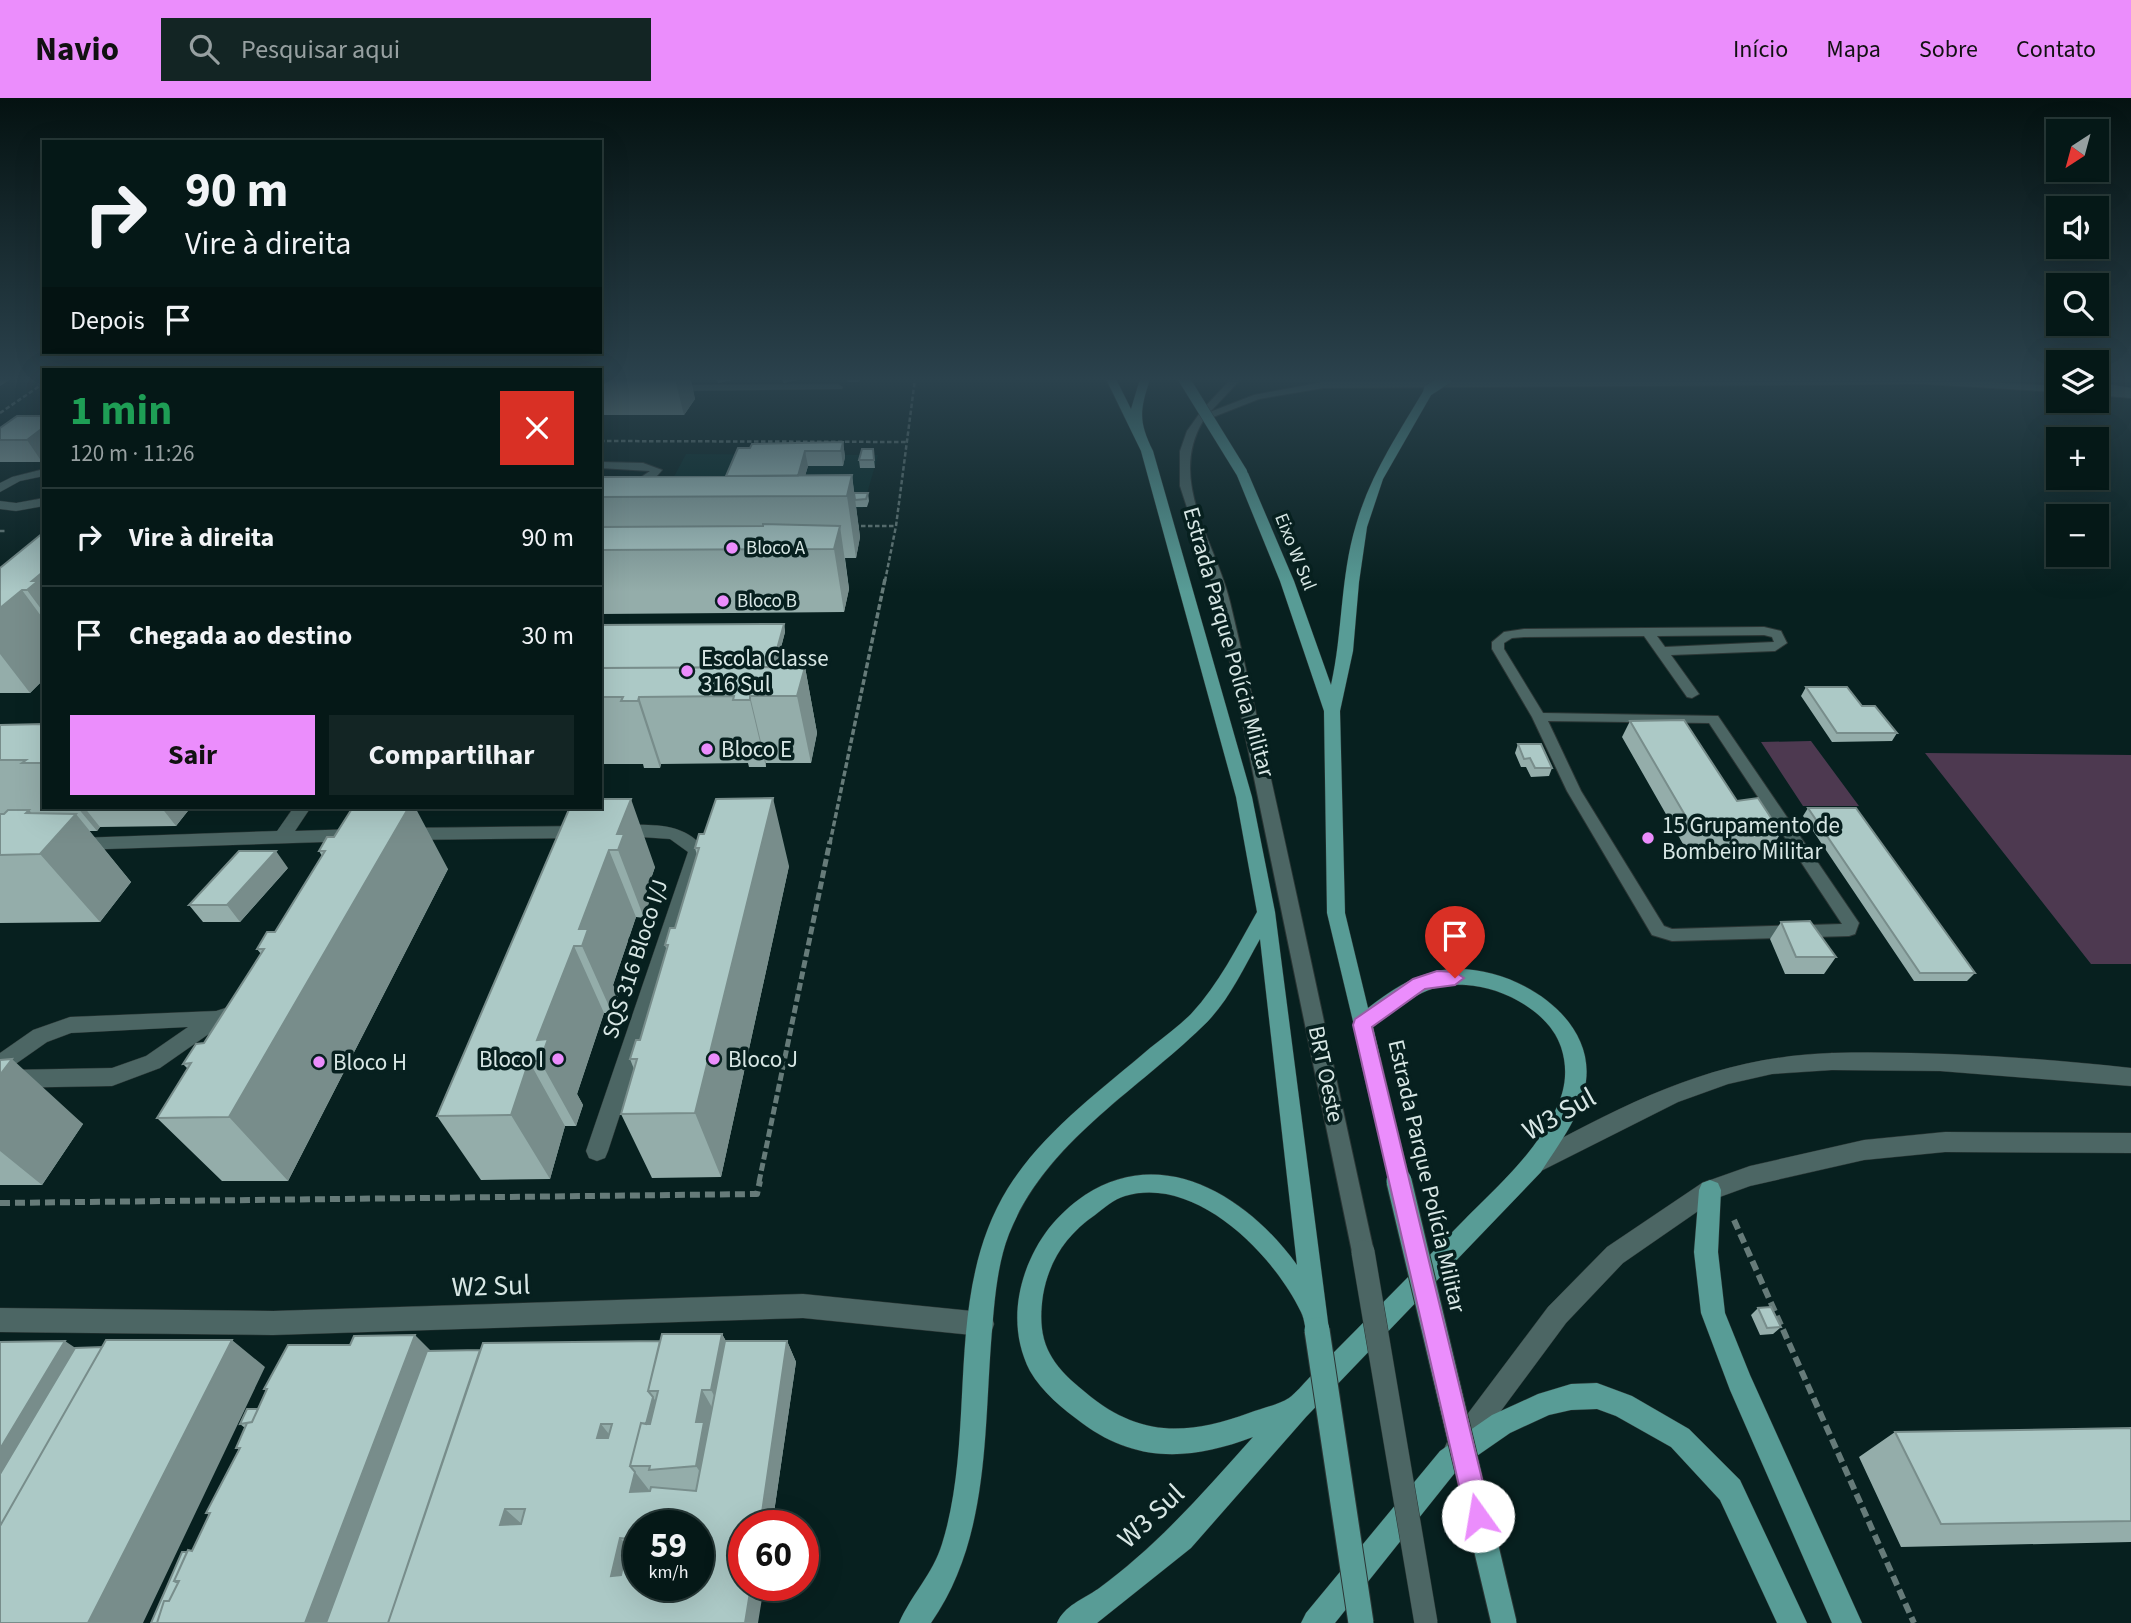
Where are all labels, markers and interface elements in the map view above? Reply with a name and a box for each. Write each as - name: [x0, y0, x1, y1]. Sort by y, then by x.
- search box: [161, 18, 651, 81]
- text: Navio: [35, 26, 119, 73]
- icon: search: [185, 30, 223, 68]
- text: Pesquisar aqui: [241, 31, 400, 68]
- text: Início: [1733, 32, 1788, 67]
- text: Mapa: [1826, 32, 1881, 67]
- text: Sobre: [1919, 32, 1978, 67]
- text: Contato: [2016, 32, 2096, 67]
- north arrow: [2046, 119, 2109, 182]
- map controls: [2046, 119, 2109, 567]
- text: 90 m: [185, 156, 289, 226]
- icon: right: [70, 168, 161, 259]
- button: sound: [2046, 196, 2109, 259]
- text: Vire à direita: [185, 221, 351, 267]
- button: search: [2046, 273, 2109, 336]
- icon: arrive: [159, 301, 197, 339]
- text: Depois: [70, 302, 145, 339]
- button: layers: [2046, 350, 2109, 413]
- text: 1 min: [70, 381, 172, 441]
- button: close: [500, 391, 574, 465]
- button: +: [2046, 427, 2109, 490]
- text: 120 m · 11:26: [70, 437, 194, 470]
- street label: Estrada Parque Polícia Militar: [1175, 503, 1284, 782]
- button: −: [2046, 504, 2109, 567]
- street label: Eixo W Sul: [1267, 509, 1323, 595]
- icon: right: [70, 518, 108, 556]
- text: Vire à direita: [129, 519, 274, 556]
- text: 90 m: [521, 519, 574, 556]
- place label: Bloco A: [746, 535, 806, 562]
- marker: Bloco A: [724, 540, 740, 556]
- place label: Bloco B: [737, 588, 797, 615]
- marker: Bloco B: [715, 593, 731, 609]
- icon: arrive: [70, 616, 108, 654]
- text: Chegada ao destino: [129, 617, 352, 654]
- text: 30 m: [521, 617, 574, 654]
- place label: Escola Classe 316 Sul: [701, 642, 829, 701]
- marker: Escola Classe 316 Sul: [679, 663, 695, 679]
- button: Sair: [70, 715, 315, 795]
- button: Compartilhar: [329, 715, 574, 795]
- place label: Bloco E: [721, 733, 792, 766]
- marker: Bloco E: [699, 741, 715, 757]
- place label: 15 Grupamento de Bombeiro Militar: [1662, 809, 1840, 868]
- marker: 15 Grupamento de Bombeiro Militar: [1640, 830, 1656, 846]
- street label: SQS 316 Bloco I/J: [594, 875, 676, 1043]
- pin: [1425, 906, 1485, 978]
- icon: arrive: [1436, 917, 1474, 955]
- street label: BRT Oeste: [1300, 1023, 1352, 1125]
- street label: Estrada Parque Polícia Militar: [1380, 1036, 1475, 1317]
- place label: Bloco I: [479, 1043, 544, 1076]
- place label: Bloco J: [728, 1043, 798, 1076]
- place label: Bloco H: [333, 1046, 407, 1079]
- marker: Bloco I: [550, 1051, 566, 1067]
- marker: Bloco J: [706, 1051, 722, 1067]
- marker: Bloco H: [311, 1054, 327, 1070]
- street label: W3 Sul: [1515, 1077, 1603, 1151]
- street label: W2 Sul: [451, 1265, 531, 1307]
- street label: W3 Sul: [1109, 1474, 1193, 1558]
- position arrow: [1441, 1479, 1515, 1553]
- speed limit sign: 60: [728, 1510, 819, 1601]
- text: 59: [650, 1521, 687, 1571]
- text: km/h: [649, 1560, 688, 1585]

